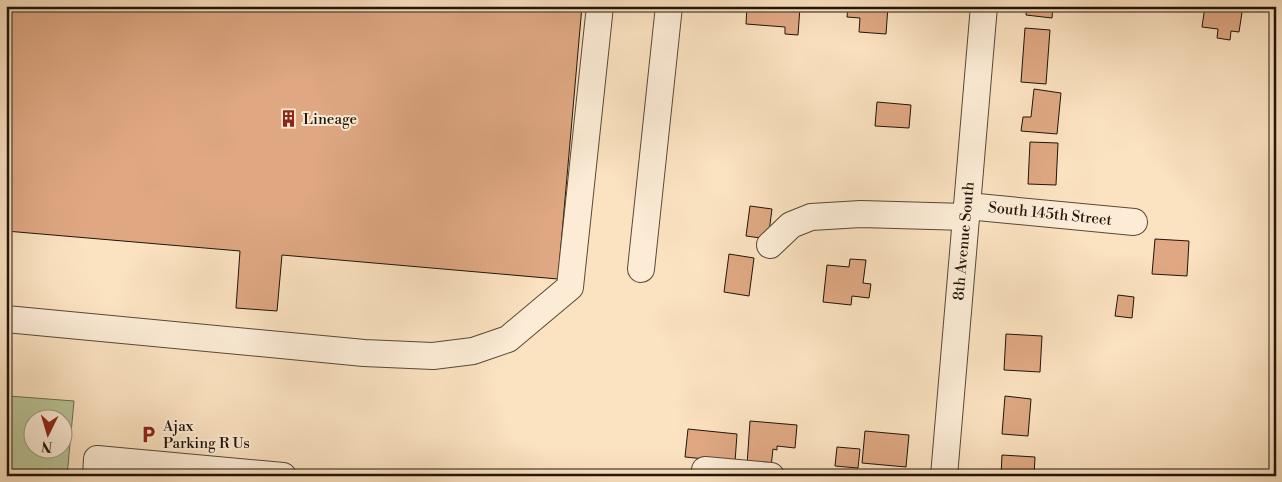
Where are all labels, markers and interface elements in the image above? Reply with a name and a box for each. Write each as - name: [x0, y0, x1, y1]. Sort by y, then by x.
- building icon: Lineage: [279, 109, 299, 129]
- place label: Lineage: [303, 110, 357, 129]
- street label: 8th Avenue South: [949, 181, 979, 301]
- street label: South 145th Street: [987, 198, 1114, 230]
- north arrow: [22, 410, 72, 460]
- place label: Ajax Parking R Us: [162, 417, 250, 453]
- parking icon: Ajax Parking R Us: [139, 425, 159, 445]
- text: N: [41, 437, 53, 455]

